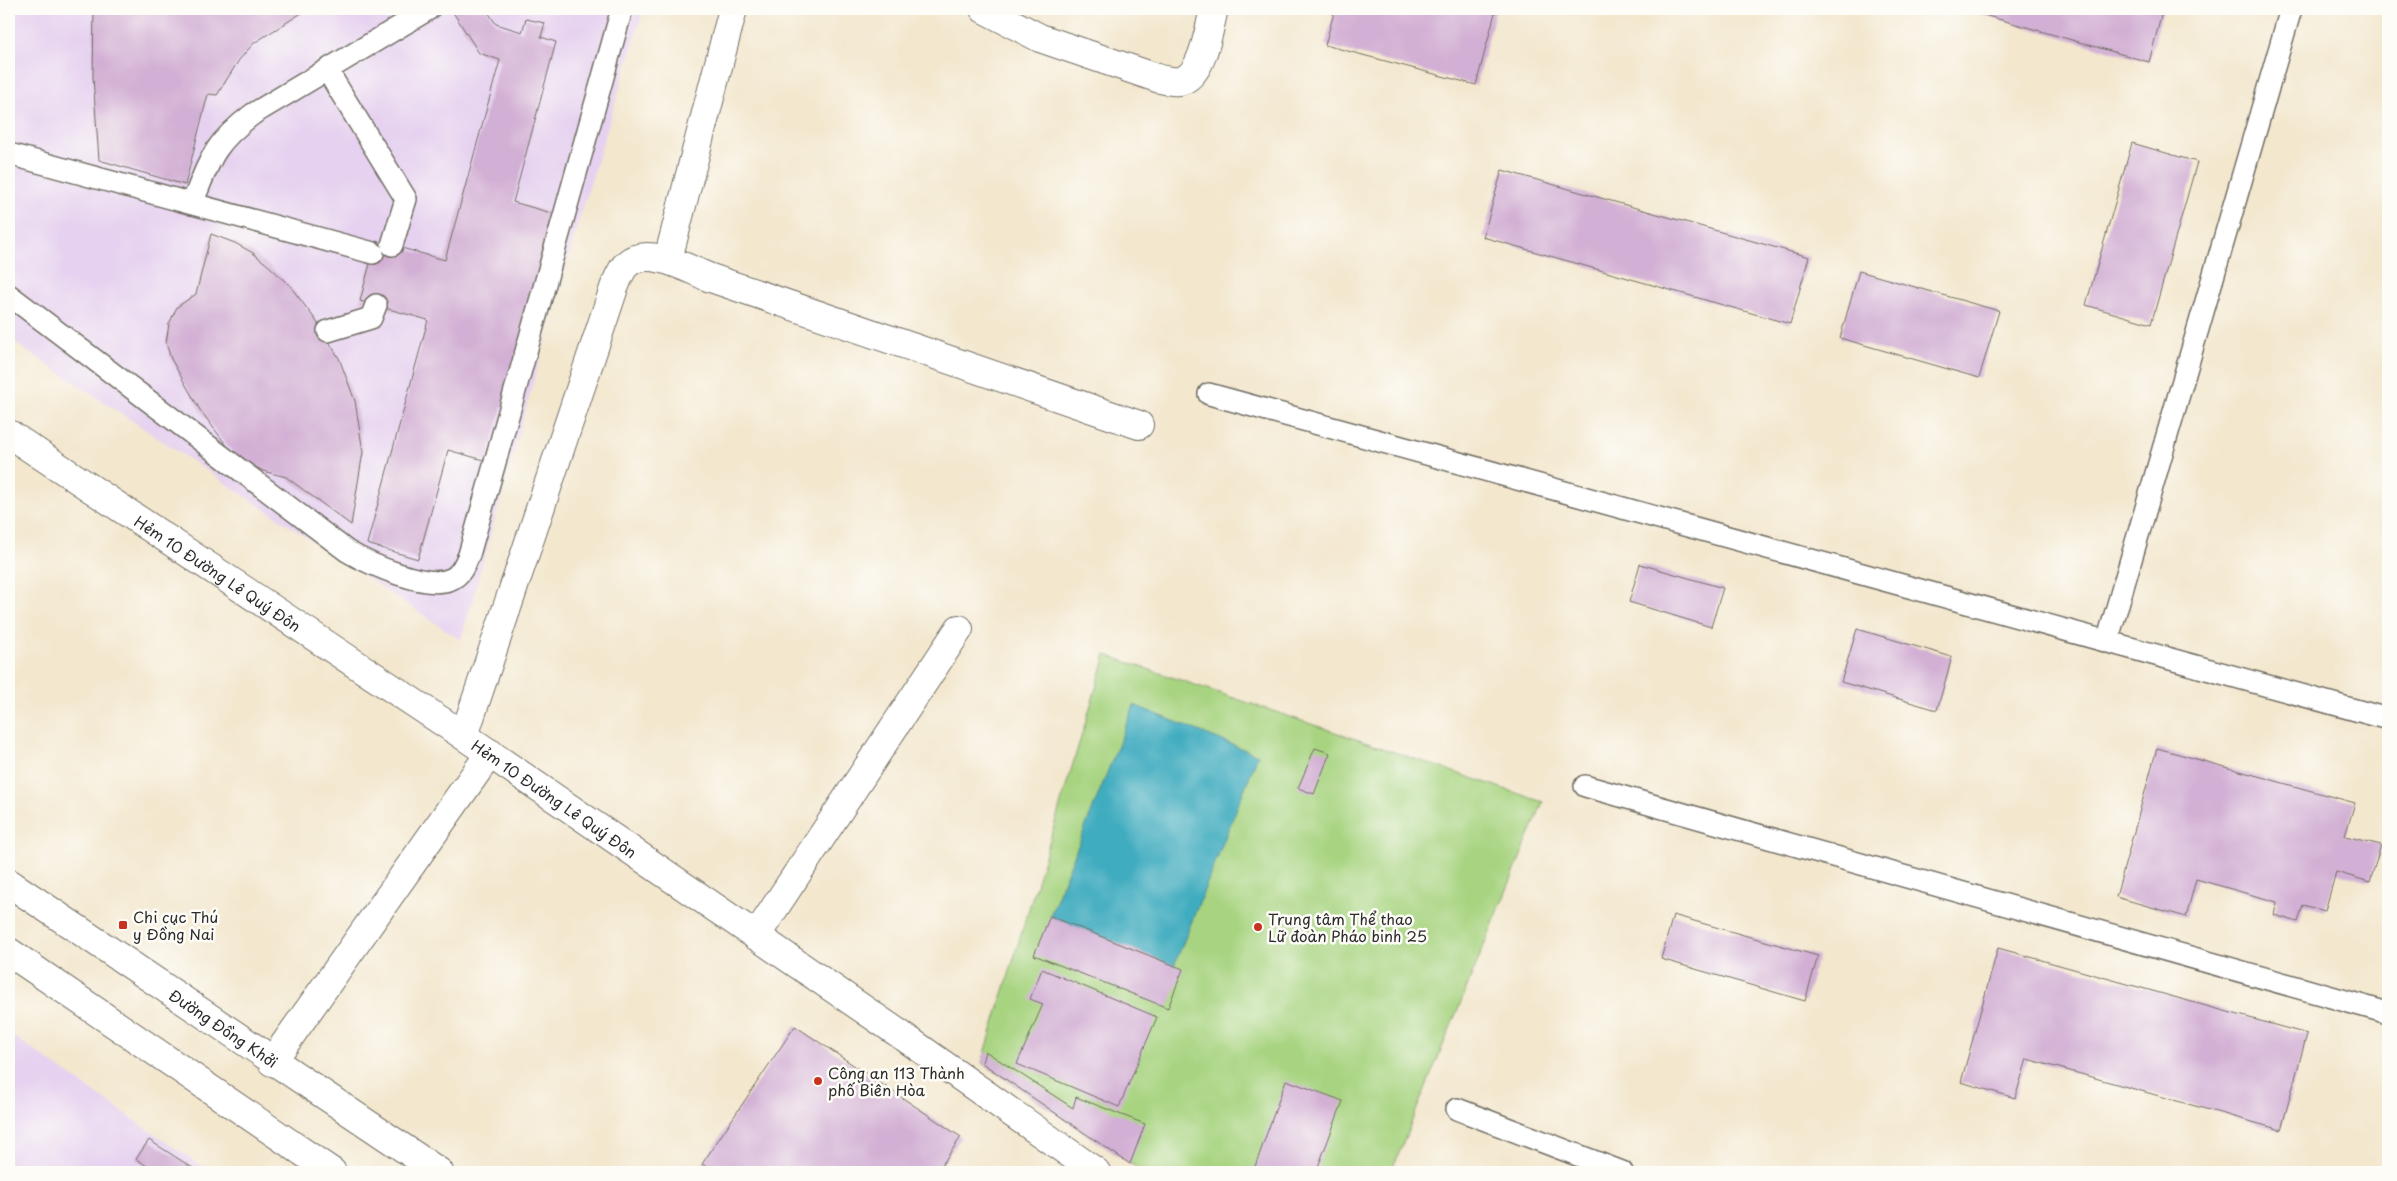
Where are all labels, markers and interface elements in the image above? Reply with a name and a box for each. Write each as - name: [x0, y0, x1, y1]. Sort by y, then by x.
- street label: Hẻm 10 Đường Lê Quý Đôn: [130, 509, 306, 636]
- street label: Hẻm 10 Đường Lê Quý Đôn: [467, 733, 642, 863]
- place label: Chi cục Thú y Đồng Nai: [133, 905, 218, 945]
- place label: Trung tâm Thể thao Lữ đoàn Pháo binh 25: [1268, 907, 1427, 947]
- marker: Chi cục Thú y Đồng Nai: [117, 919, 129, 931]
- marker: Trung tâm Thể thao Lữ đoàn Pháo binh 25: [1252, 921, 1264, 933]
- street label: Đường Đồng Khởi: [165, 983, 283, 1072]
- place label: Công an 113 Thành phố Biên Hòa: [828, 1061, 965, 1101]
- marker: Công an 113 Thành phố Biên Hòa: [812, 1075, 824, 1087]

